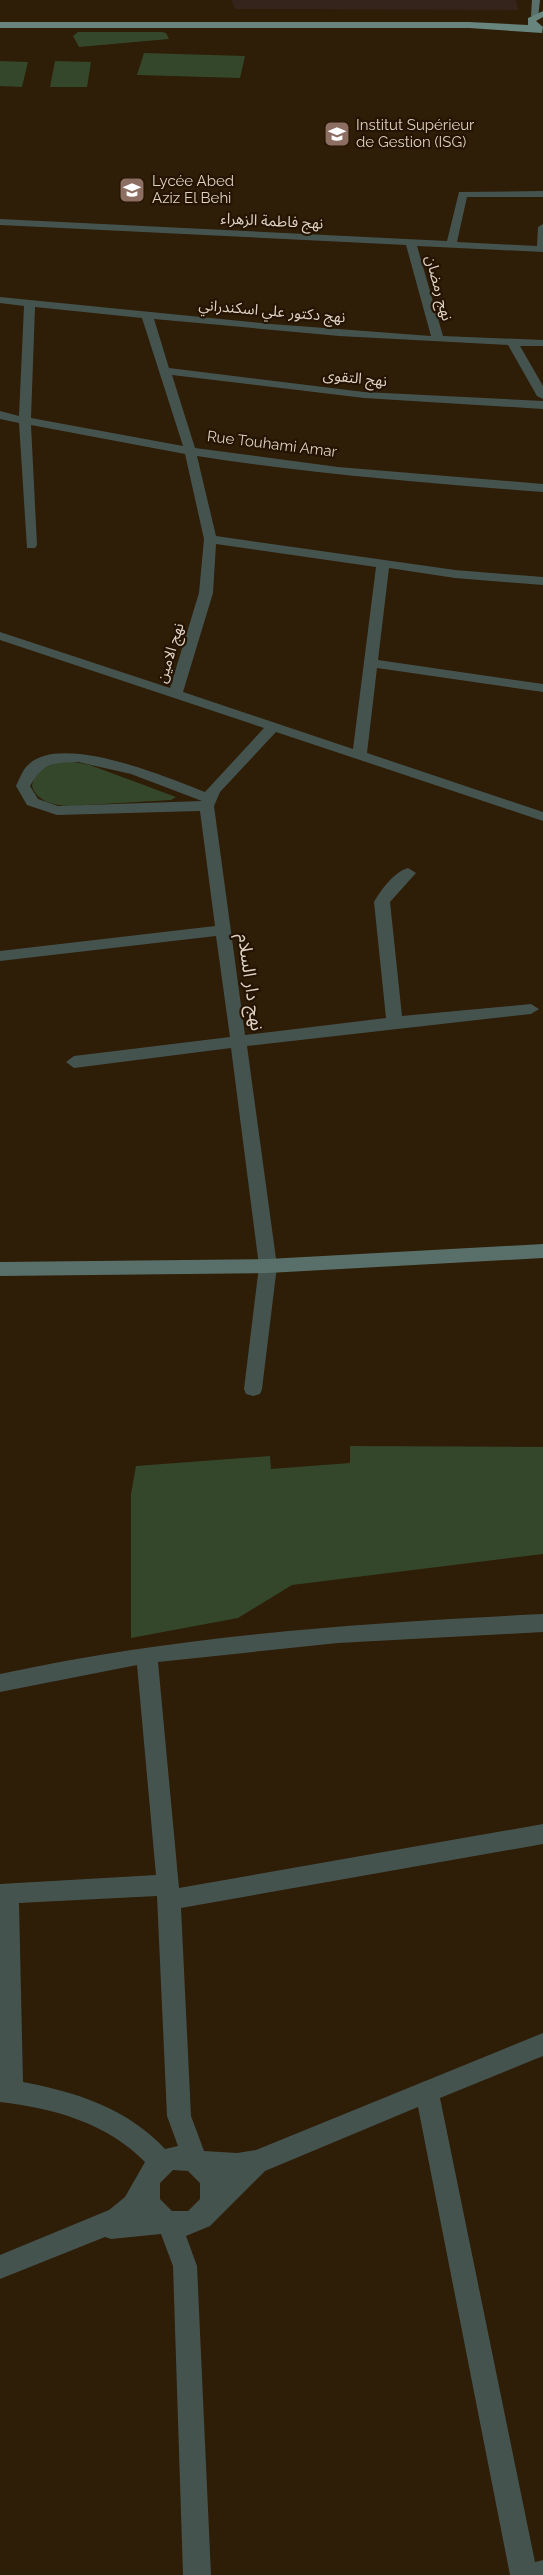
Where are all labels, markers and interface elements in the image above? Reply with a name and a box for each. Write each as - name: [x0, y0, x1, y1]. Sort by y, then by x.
- place label: Institut Supérieur de Gestion (ISG): [356, 116, 475, 151]
- school or university icon: Institut Supérieur de Gestion (ISG): [322, 119, 352, 149]
- place label: Lycée Abed Aziz El Behi: [152, 172, 234, 207]
- school or university icon: Lycée Abed Aziz El Behi: [117, 175, 147, 205]
- street label: نهج فاطمة الزهراء: [220, 209, 324, 236]
- street label: نهج رمضان: [419, 253, 456, 323]
- street label: نهج دكتور علي اسكندراني: [198, 296, 346, 329]
- street label: نهج التقوى: [322, 366, 388, 393]
- street label: Rue Touhami Amar: [206, 427, 339, 461]
- street label: نهج الامين: [152, 621, 191, 686]
- street label: نهج دار السلام: [230, 932, 268, 1033]

